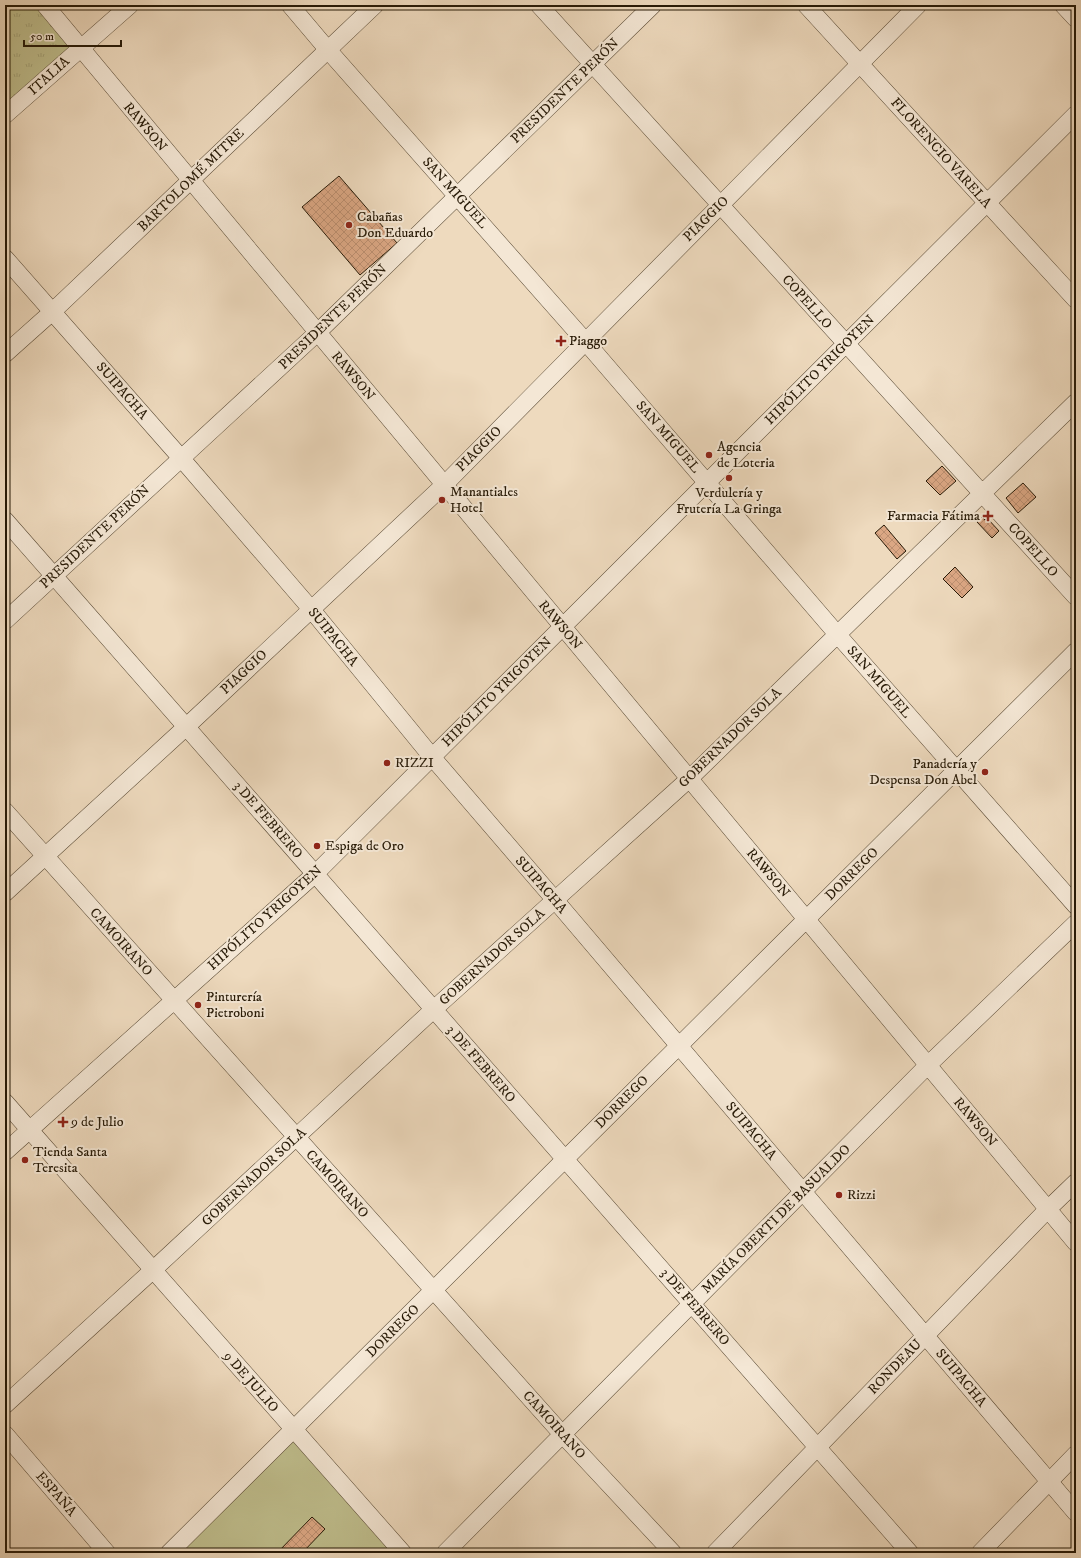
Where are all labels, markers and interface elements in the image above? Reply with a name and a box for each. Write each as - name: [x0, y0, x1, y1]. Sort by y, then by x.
- scale bar: [24, 22, 121, 48]
- text: 50 m: [30, 29, 54, 44]
- street label: PRESIDENTE PERÓN: [507, 34, 623, 148]
- street label: ITALIA: [25, 52, 74, 99]
- street label: FLORENCIO VARELA: [887, 94, 996, 213]
- street label: RAWSON: [119, 99, 171, 156]
- street label: BARTOLOMÉ MITRE: [134, 124, 248, 236]
- street label: SAN MIGUEL: [418, 154, 492, 232]
- street label: PIAGGIO: [679, 192, 733, 246]
- place label: Cabañas Don Eduardo: [357, 208, 433, 242]
- marker: Cabañas Don Eduardo: [344, 220, 354, 230]
- street label: PRESIDENTE PERÓN: [275, 260, 391, 374]
- street label: COPELLO: [778, 271, 836, 333]
- street label: HIPÓLITO YRIGOYEN: [761, 311, 879, 429]
- place label: Piaggo: [569, 332, 607, 350]
- marker: Piaggo: [556, 336, 566, 346]
- street label: RAWSON: [327, 348, 379, 405]
- street label: SUIPACHA: [92, 358, 153, 424]
- street label: SAN MIGUEL: [632, 397, 704, 477]
- street label: PIAGGIO: [452, 422, 506, 476]
- place label: Agencia de Loteria: [717, 438, 775, 472]
- marker: Agencia de Loteria: [704, 450, 714, 460]
- marker: Verdulería y Frutería La Gringa: [724, 473, 734, 483]
- street label: PRESIDENTE PERÓN: [36, 481, 154, 593]
- place label: Manantiales Hotel: [450, 483, 518, 517]
- place label: Verdulería y Frutería La Gringa: [676, 484, 782, 518]
- marker: Manantiales Hotel: [437, 495, 447, 505]
- place label: Farmacia Fátima: [887, 507, 980, 525]
- marker: Farmacia Fátima: [983, 511, 993, 521]
- street label: COPELLO: [1004, 519, 1062, 581]
- street label: RAWSON: [534, 597, 586, 654]
- street label: SUIPACHA: [304, 604, 363, 671]
- street label: HIPÓLITO YRIGOYEN: [438, 633, 556, 751]
- street label: SAN MIGUEL: [843, 642, 915, 722]
- street label: PIAGGIO: [217, 646, 271, 698]
- street label: GOBERNADOR SOLA: [675, 683, 786, 792]
- place label: RIZZI: [395, 754, 434, 772]
- place label: Panadería y Despensa Don Abel: [869, 755, 978, 789]
- marker: RIZZI: [382, 758, 392, 768]
- marker: Panadería y Despensa Don Abel: [980, 767, 990, 777]
- street label: 3 DE FEBRERO: [229, 777, 307, 863]
- place label: Espiga de Oro: [325, 837, 404, 855]
- marker: Espiga de Oro: [312, 841, 322, 851]
- street label: DORREGO: [821, 843, 883, 905]
- street label: RAWSON: [742, 845, 794, 902]
- street label: SUIPACHA: [511, 852, 572, 918]
- street label: HIPÓLITO YRIGOYEN: [204, 861, 327, 974]
- street label: CAMOIRANO: [86, 904, 156, 980]
- street label: GOBERNADOR SOLA: [435, 904, 550, 1009]
- place label: Pinturería Pietroboni: [206, 988, 265, 1022]
- marker: Pinturería Pietroboni: [193, 1000, 203, 1010]
- street label: 3 DE FEBRERO: [442, 1021, 520, 1107]
- street label: DORREGO: [591, 1071, 653, 1133]
- street label: RAWSON: [949, 1094, 1001, 1151]
- street label: SUIPACHA: [721, 1098, 781, 1165]
- place label: 9 de Julio: [70, 1113, 124, 1131]
- marker: 9 de Julio: [58, 1117, 68, 1127]
- street label: GOBERNADOR SOLA: [198, 1123, 311, 1230]
- street label: MARÍA OBERTI DE BASUALDO: [697, 1140, 855, 1298]
- place label: Tienda Santa Teresita: [33, 1143, 107, 1177]
- street label: CAMOIRANO: [302, 1146, 372, 1222]
- marker: Tienda Santa Teresita: [20, 1155, 30, 1165]
- place label: Rizzi: [847, 1186, 876, 1204]
- marker: Rizzi: [834, 1190, 844, 1200]
- street label: 3 DE FEBRERO: [656, 1264, 734, 1350]
- street label: DORREGO: [362, 1300, 424, 1362]
- street label: RONDEAU: [864, 1335, 926, 1398]
- street label: SUIPACHA: [931, 1345, 991, 1412]
- street label: 9 DE JULIO: [219, 1347, 283, 1416]
- street label: CAMOIRANO: [519, 1387, 589, 1463]
- street label: ESPAÑA: [31, 1468, 81, 1521]

